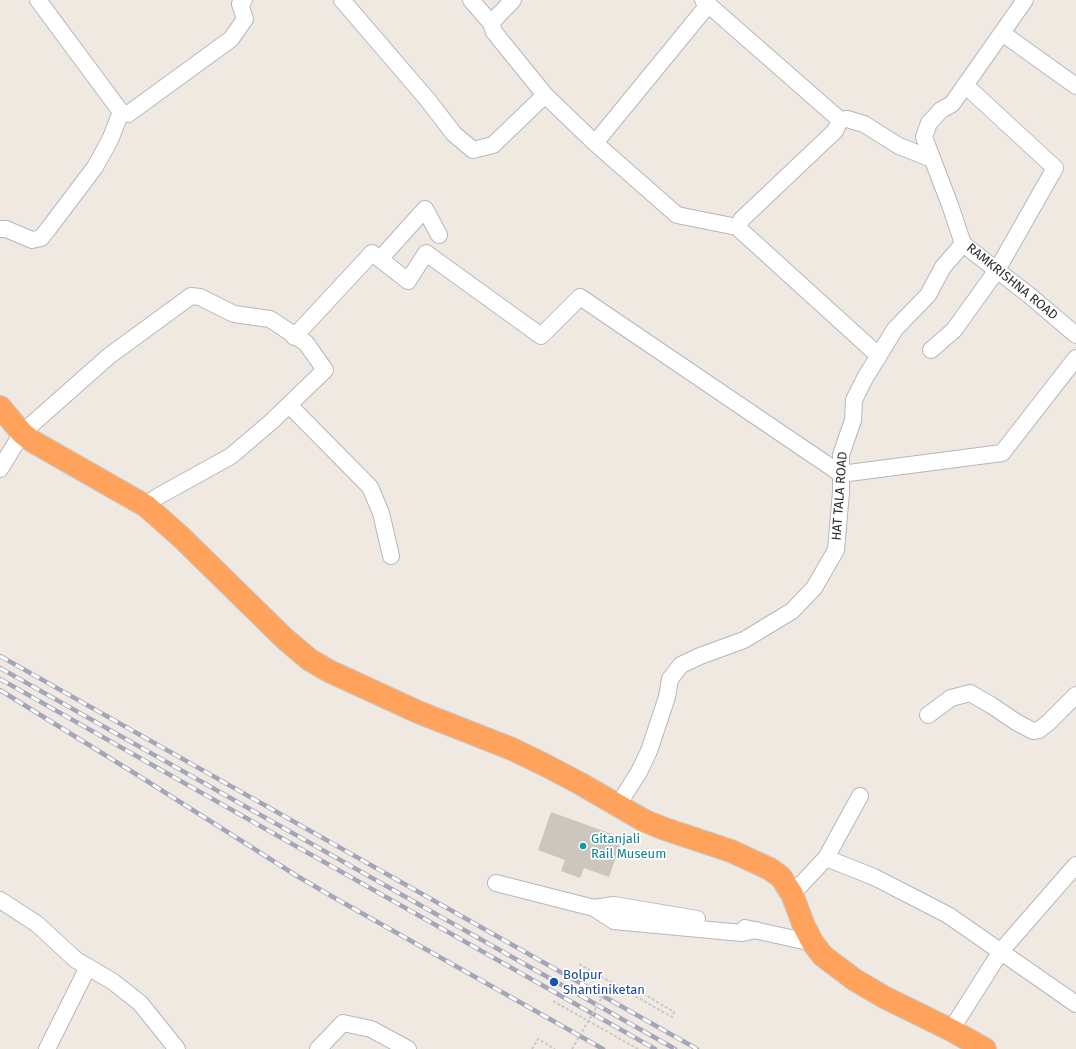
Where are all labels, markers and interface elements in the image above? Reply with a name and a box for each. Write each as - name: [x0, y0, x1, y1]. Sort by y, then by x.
- street label: RAMKRISHNA ROAD: [963, 240, 1061, 324]
- street label: HAT TALA ROAD: [829, 451, 851, 541]
- place label: Gitanjali Rail Museum: [591, 831, 666, 862]
- marker: Gitanjali Rail Museum: [578, 841, 588, 851]
- place label: Bolpur Shantiniketan: [563, 967, 645, 998]
- marker: Bolpur Shantiniketan: [548, 976, 560, 988]

